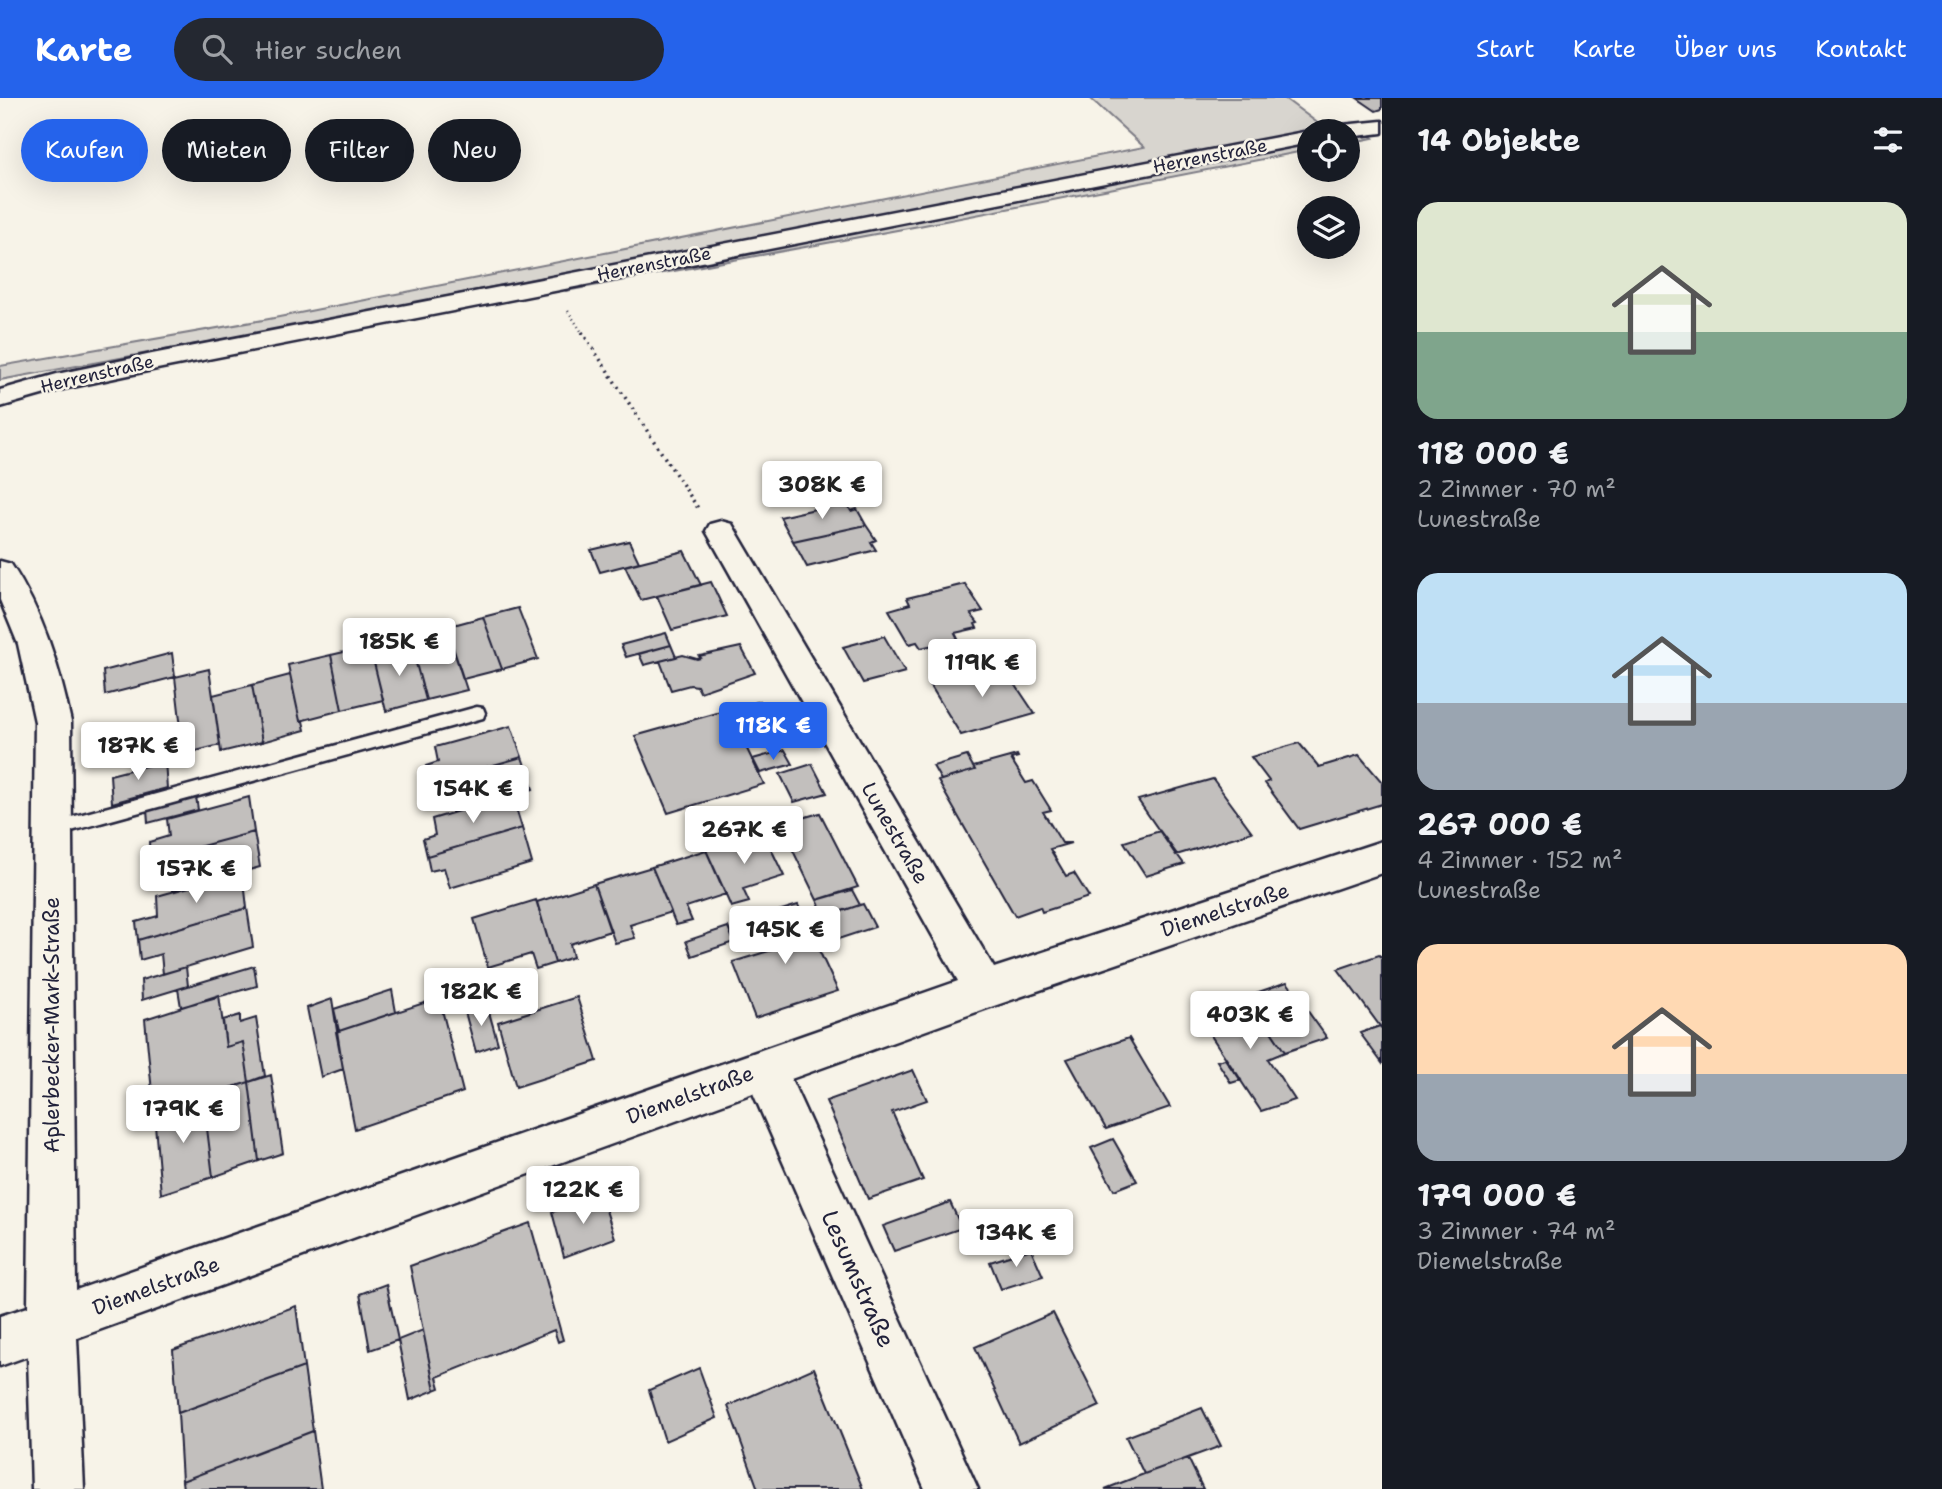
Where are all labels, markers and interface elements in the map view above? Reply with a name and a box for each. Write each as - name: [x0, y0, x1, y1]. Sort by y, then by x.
- search box: [174, 18, 664, 81]
- text: Karte: [35, 27, 132, 72]
- icon: search: [198, 30, 236, 68]
- text: Hier suchen: [254, 32, 402, 67]
- text: Start: [1476, 33, 1535, 65]
- text: Karte: [1573, 33, 1636, 65]
- text: Über uns: [1674, 33, 1777, 65]
- text: Kontakt: [1815, 33, 1907, 65]
- chip: Kaufen: [21, 119, 148, 182]
- chip: Mieten: [162, 119, 291, 182]
- chip: Filter: [305, 119, 414, 182]
- chip: Neu: [428, 119, 521, 182]
- map controls: [1297, 119, 1360, 259]
- button: locate: [1297, 119, 1360, 182]
- text: 14 Objekte: [1417, 120, 1580, 161]
- icon: filters: [1869, 121, 1907, 159]
- street label: Herrenstraße: [1151, 133, 1269, 179]
- button: layers: [1297, 196, 1360, 259]
- street label: Herrenstraße: [595, 241, 713, 287]
- icon: home: [1599, 247, 1725, 373]
- street label: Herrenstraße: [38, 349, 156, 399]
- text: 118 000 €: [1417, 433, 1569, 474]
- pin: 308K €: [765, 462, 879, 521]
- text: 308K €: [778, 469, 866, 499]
- text: 2 Zimmer · 70 m²: [1417, 474, 1616, 504]
- text: Lunestraße: [1417, 504, 1541, 534]
- pin: 185K €: [342, 618, 456, 678]
- icon: home: [1599, 618, 1725, 744]
- text: 185K €: [359, 626, 439, 656]
- pin: 119K €: [925, 640, 1039, 699]
- text: 119K €: [944, 647, 1020, 677]
- pin: 118K €: [716, 702, 830, 762]
- text: 118K €: [735, 710, 811, 740]
- pin: 187K €: [81, 722, 195, 782]
- text: 187K €: [97, 730, 179, 760]
- pin: 154K €: [416, 766, 530, 825]
- text: 154K €: [433, 773, 513, 803]
- street label: Lunestraße: [855, 777, 935, 889]
- text: 267 000 €: [1417, 804, 1582, 845]
- pin: 267K €: [687, 806, 801, 866]
- text: 267K €: [701, 814, 787, 844]
- text: 4 Zimmer · 152 m²: [1417, 845, 1623, 875]
- pin: 157K €: [139, 846, 253, 905]
- text: 157K €: [156, 853, 236, 883]
- text: Lunestraße: [1417, 875, 1541, 905]
- street label: Diemelstraße: [1157, 876, 1293, 944]
- street label: Aplerbecker-Mark-Straße: [38, 897, 66, 1153]
- pin: 145K €: [728, 906, 842, 966]
- text: 145K €: [745, 914, 825, 944]
- pin: 182K €: [424, 968, 538, 1028]
- text: 182K €: [440, 976, 522, 1006]
- icon: home: [1599, 989, 1725, 1115]
- pin: 403K €: [1193, 992, 1307, 1051]
- text: 403K €: [1206, 999, 1294, 1029]
- street label: Diemelstraße: [623, 1059, 757, 1131]
- pin: 179K €: [126, 1086, 240, 1145]
- text: 179K €: [142, 1093, 224, 1123]
- pin: 122K €: [526, 1166, 640, 1226]
- text: 122K €: [542, 1174, 624, 1204]
- text: 179 000 €: [1417, 1175, 1577, 1216]
- street label: Lesumstraße: [813, 1205, 903, 1353]
- pin: 134K €: [959, 1210, 1073, 1269]
- text: 3 Zimmer · 74 m²: [1417, 1216, 1615, 1246]
- text: 134K €: [975, 1217, 1057, 1247]
- text: Diemelstraße: [1417, 1246, 1563, 1276]
- street label: Diemelstraße: [89, 1250, 223, 1322]

